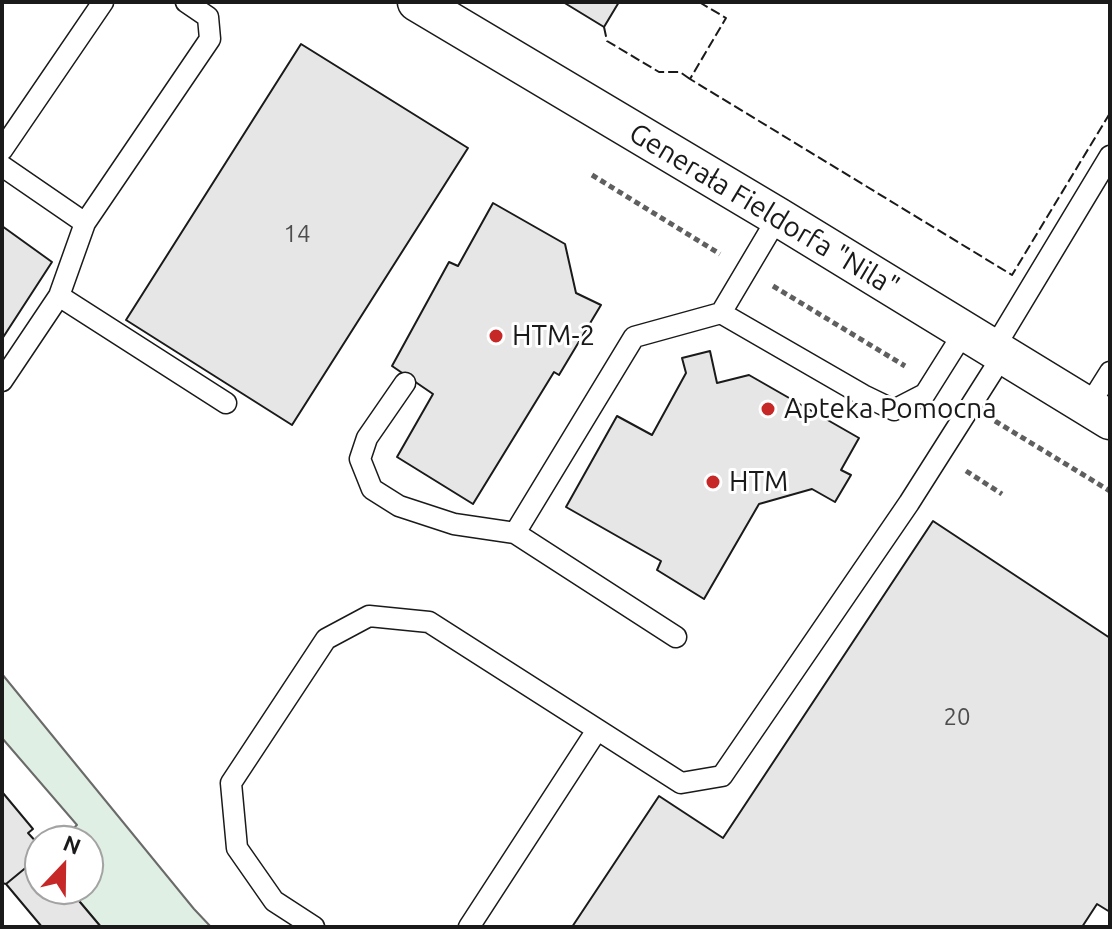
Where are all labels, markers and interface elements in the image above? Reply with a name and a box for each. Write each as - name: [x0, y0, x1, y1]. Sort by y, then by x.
- street label: Generała Fieldorfa "Nila": [623, 116, 905, 304]
- house number: 14: [283, 220, 311, 248]
- place label: HTM-2: [512, 319, 595, 353]
- marker: HTM-2: [487, 327, 505, 345]
- place label: Apteka Pomocna: [784, 392, 997, 426]
- marker: Apteka Pomocna: [759, 400, 777, 418]
- place label: HTM: [729, 465, 788, 499]
- marker: HTM: [704, 473, 722, 491]
- house number: 20: [943, 703, 971, 731]
- north arrow: [24, 825, 104, 905]
- text: N: [60, 829, 85, 859]

